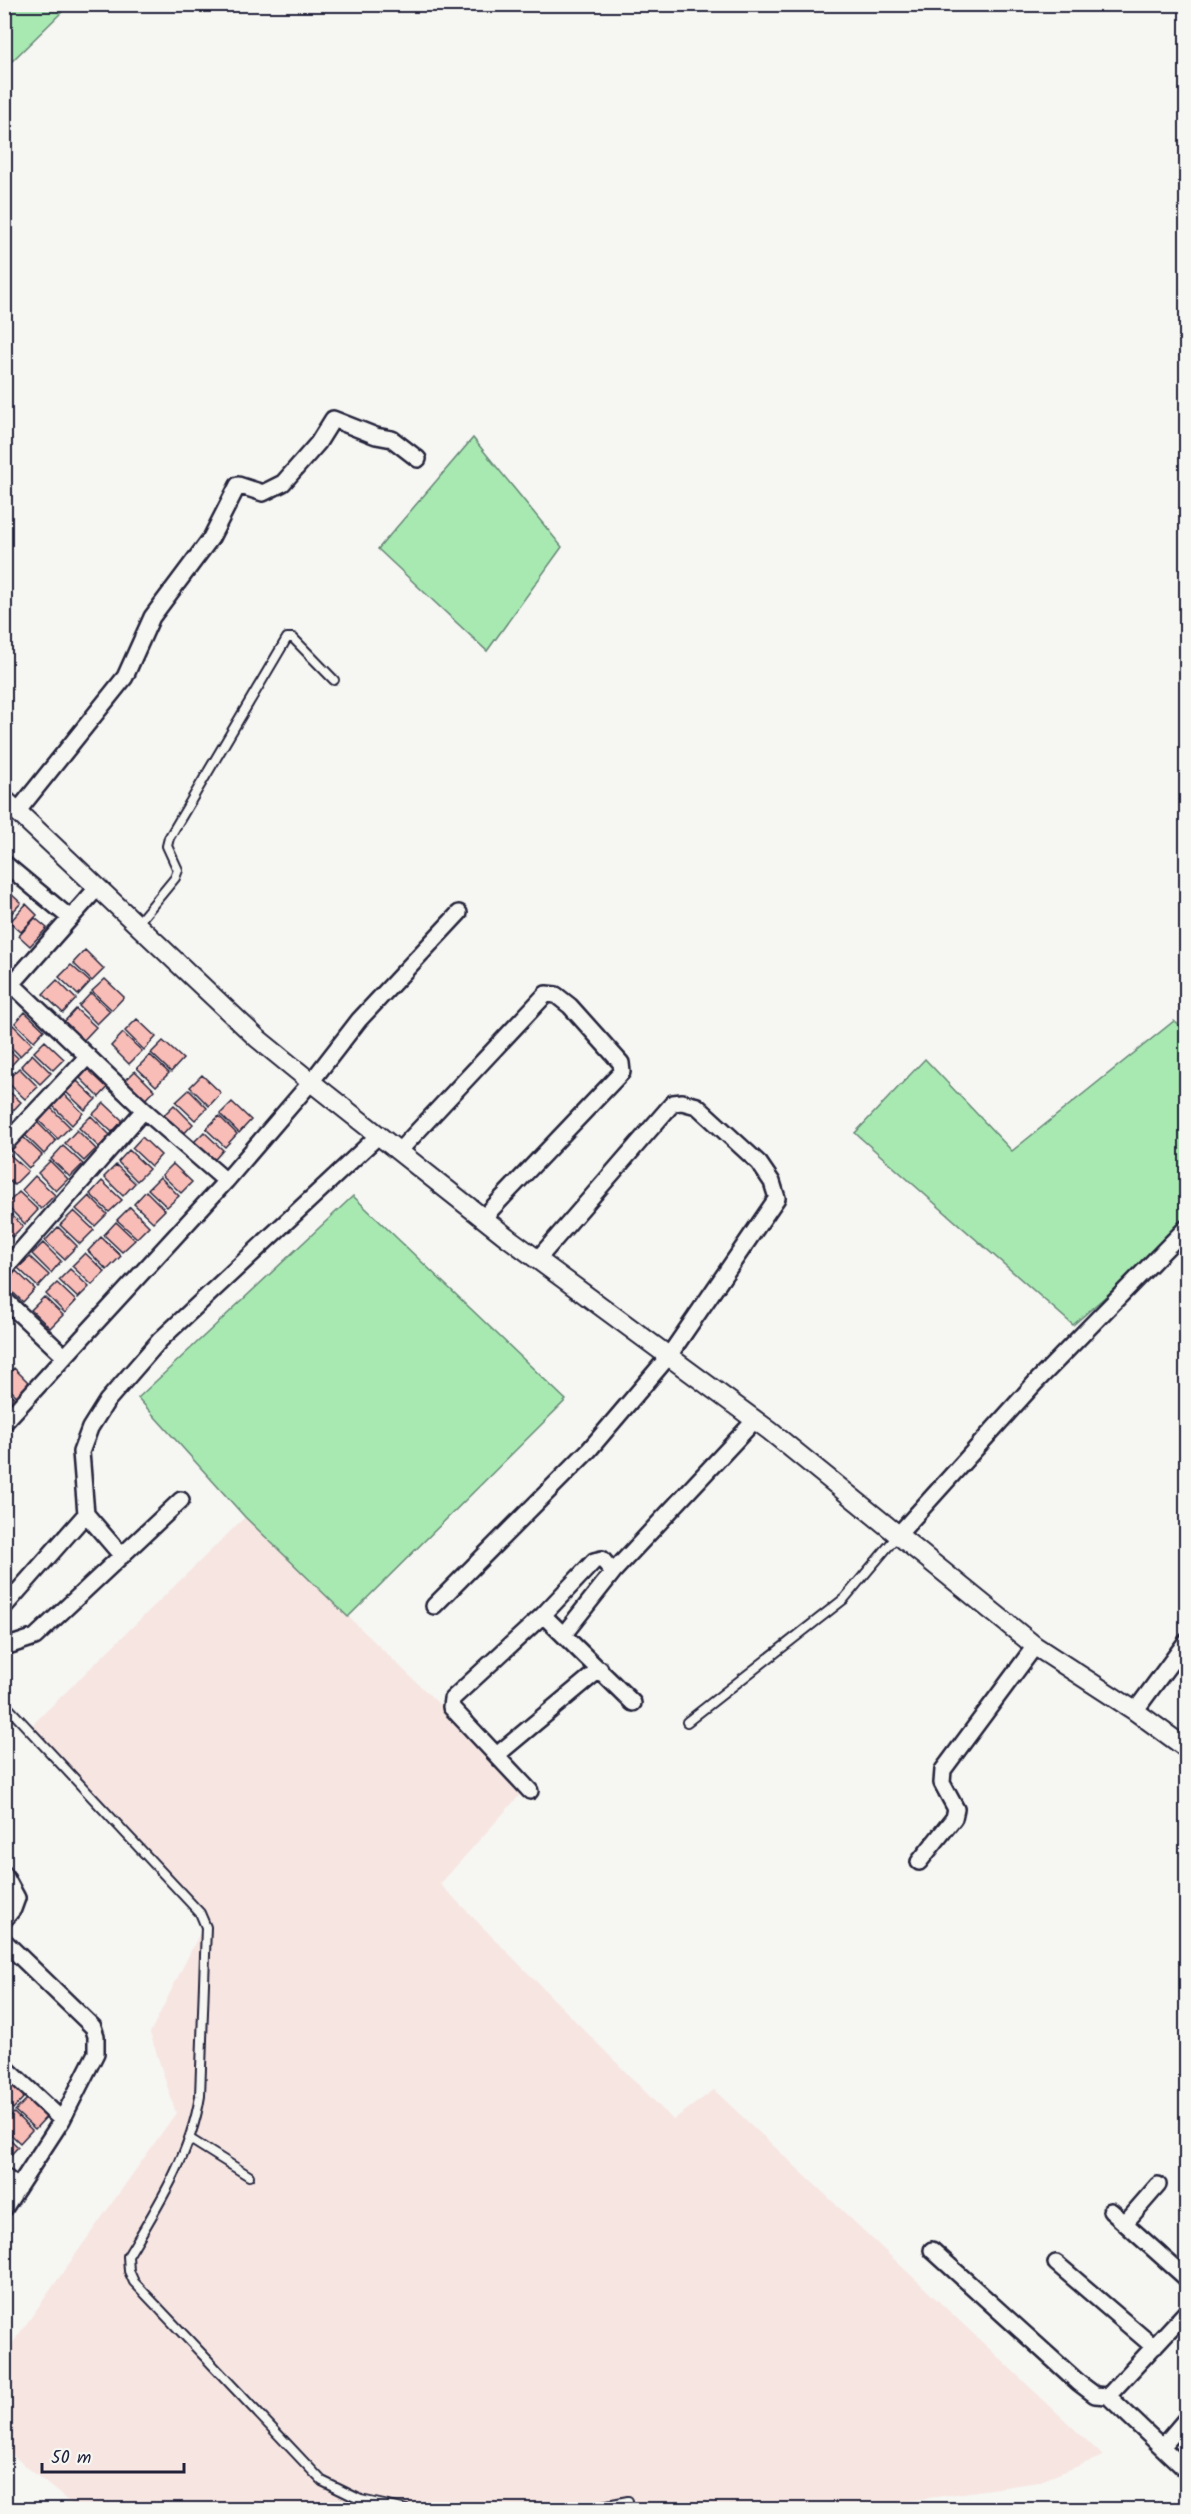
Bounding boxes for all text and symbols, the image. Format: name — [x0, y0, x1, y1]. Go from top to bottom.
scale bar — [42, 2436, 184, 2474]
text: 50 m — [51, 2444, 91, 2473]

